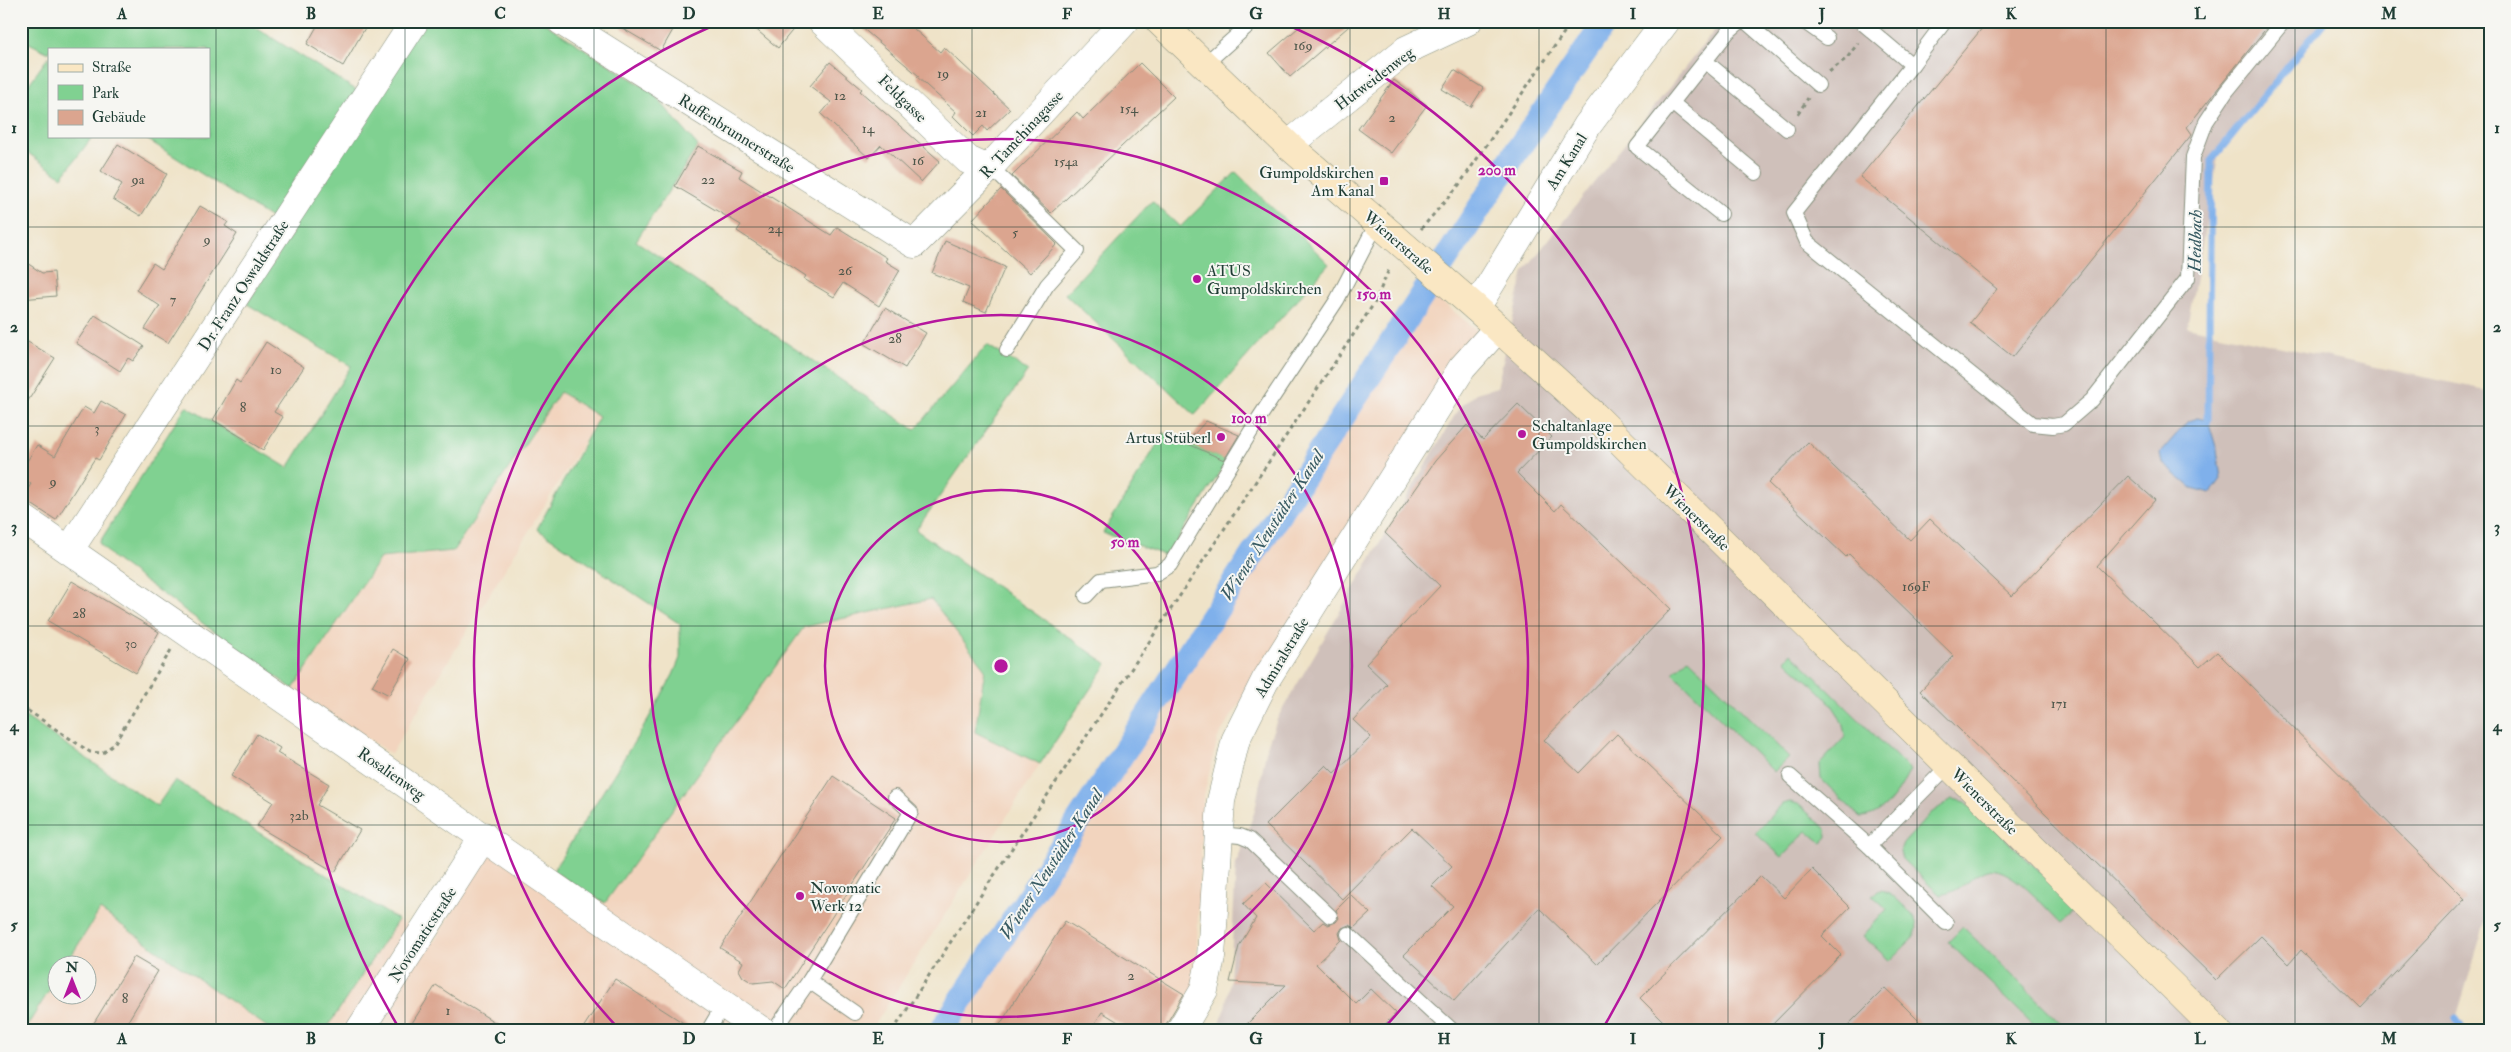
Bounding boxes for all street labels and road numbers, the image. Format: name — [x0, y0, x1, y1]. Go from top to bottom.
street label: Hutweidenweg — [1331, 42, 1419, 115]
street label: Feldgasse — [874, 71, 931, 127]
street label: R. Tamchinagasse — [976, 86, 1068, 183]
street label: Ruffenbrunnerstraße — [675, 90, 799, 178]
street label: Am Kanal — [1541, 130, 1592, 194]
street label: Wienerstraße — [1358, 206, 1438, 279]
street label: Dr. Franz Oswaldstraße — [194, 216, 294, 355]
street label: Wienerstraße — [1658, 479, 1734, 556]
street label: Admiralstraße — [1250, 614, 1314, 702]
street label: Rosalienweg — [354, 743, 430, 805]
street label: Wienerstraße — [1946, 763, 2022, 840]
street label: Novomaticstraße — [385, 883, 461, 986]

